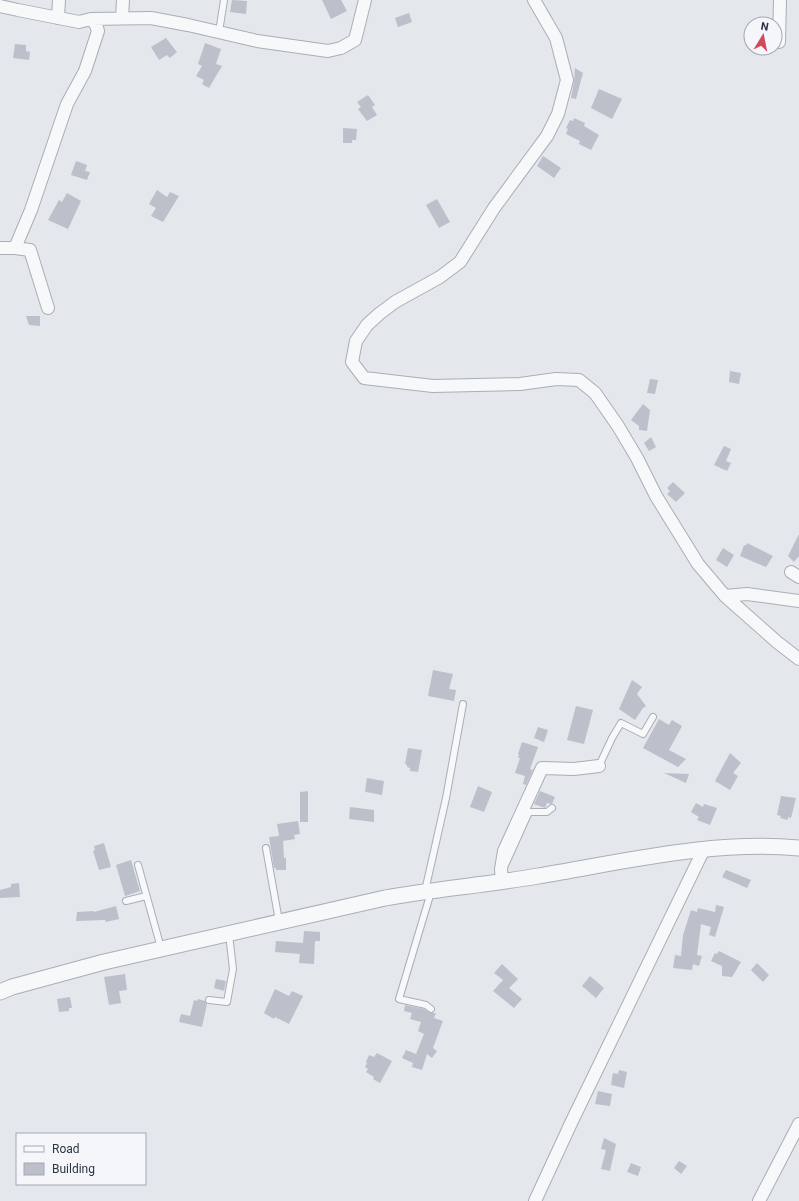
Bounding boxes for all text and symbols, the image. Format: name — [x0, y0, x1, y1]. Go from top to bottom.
north arrow — [743, 16, 783, 56]
text: N — [760, 20, 770, 34]
legend — [16, 1133, 146, 1185]
text: Road — [52, 1142, 80, 1156]
text: Building — [52, 1162, 95, 1176]

